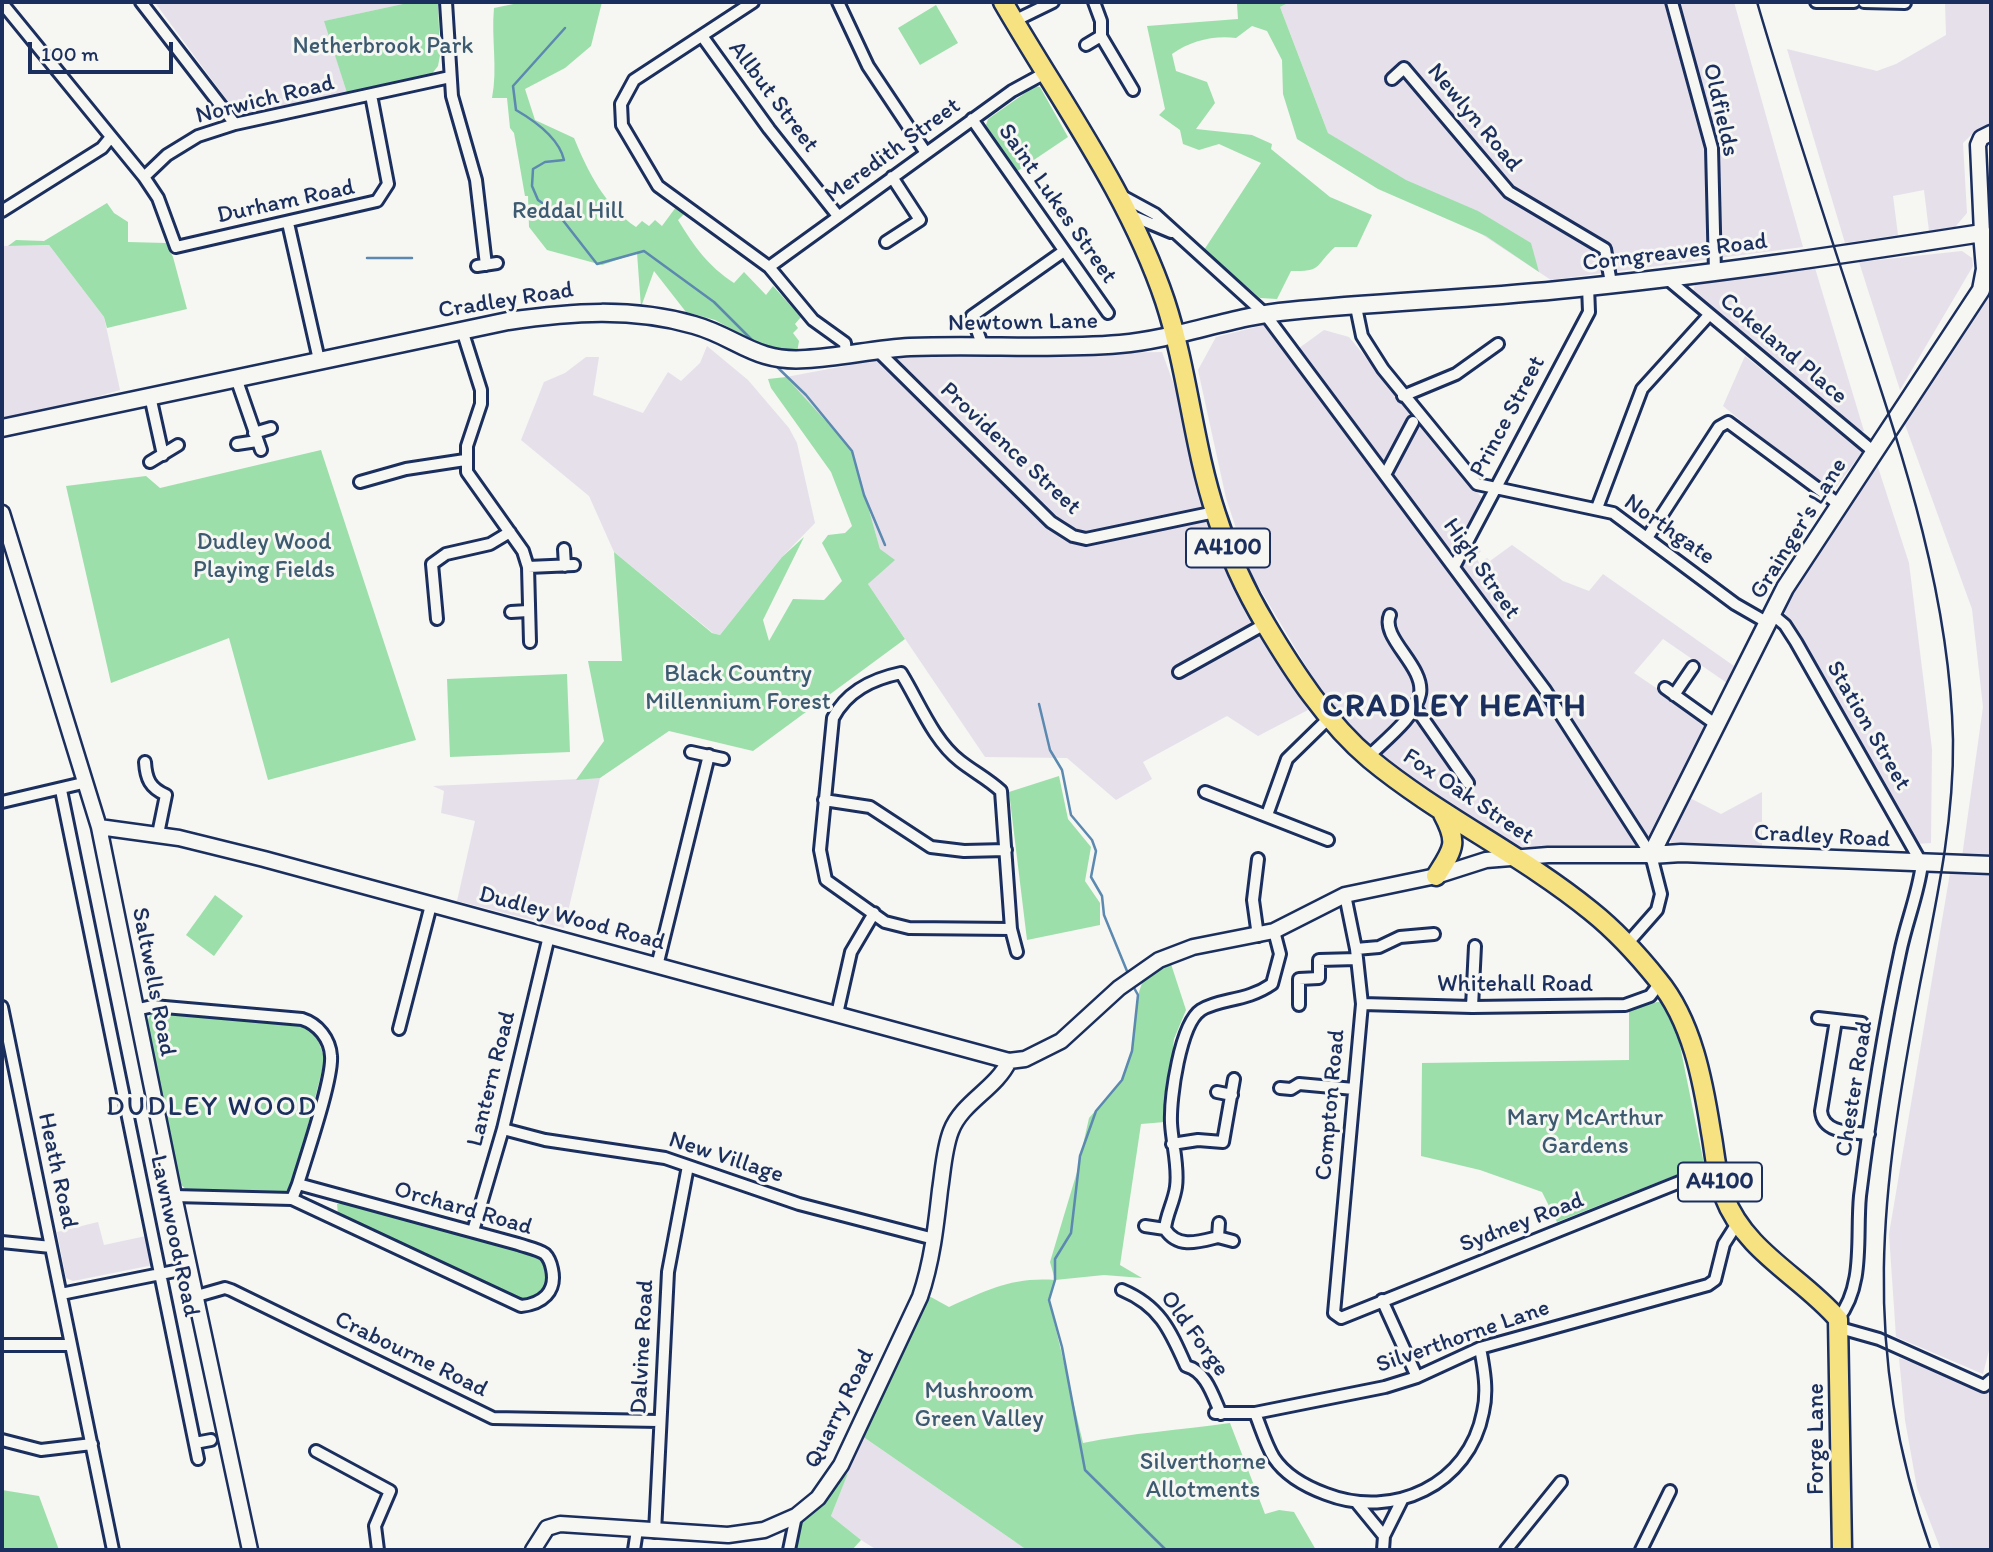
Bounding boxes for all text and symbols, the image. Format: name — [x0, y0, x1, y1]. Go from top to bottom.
scale bar — [32, 28, 177, 72]
park label: Netherbrook Park — [293, 33, 473, 61]
street label: Allbut Street — [722, 35, 824, 159]
text: 100 m — [41, 41, 99, 66]
street label: Newlyn Road — [1420, 58, 1528, 178]
street label: Oldfields — [1695, 61, 1745, 159]
street label: Norwich Road — [193, 69, 337, 131]
street label: Meredith Street — [819, 92, 967, 210]
street label: Saint Lukes Street — [991, 119, 1123, 289]
street label: Durham Road — [215, 173, 357, 231]
park label: Reddal Hill — [512, 198, 624, 226]
street label: Corngreaves Road — [1581, 227, 1769, 279]
street label: Cradley Road — [436, 276, 576, 326]
street label: Cokeland Place — [1713, 287, 1853, 411]
street label: Newtown Lane — [948, 307, 1098, 339]
street label: Prince Street — [1464, 351, 1552, 483]
street label: Providence Street — [934, 376, 1086, 522]
street label: Grainger's Lane — [1744, 453, 1854, 605]
street label: Northgate — [1618, 488, 1720, 572]
street label: High Street — [1436, 513, 1526, 625]
road number: A4100 — [1186, 528, 1270, 568]
park label: Dudley Wood Playing Fields — [193, 529, 335, 585]
street label: Station Street — [1819, 656, 1917, 796]
park label: Black Country Millennium Forest — [645, 661, 831, 717]
district label: CRADLEY HEATH — [1323, 689, 1587, 727]
street label: Fox Oak Street — [1397, 743, 1539, 851]
street label: Cradley Road — [1753, 819, 1891, 855]
street label: Dudley Wood Road — [476, 880, 668, 958]
street label: Saltwells Road — [124, 905, 182, 1059]
street label: Whitehall Road — [1437, 971, 1593, 999]
street label: Lantern Road — [461, 1008, 523, 1150]
street label: Chester Road — [1830, 1019, 1880, 1159]
street label: Compton Road — [1310, 1028, 1352, 1182]
district label: DUDLEY WOOD — [108, 1091, 316, 1125]
park label: Mary McArthur Gardens — [1507, 1105, 1663, 1161]
street label: Heath Road — [31, 1110, 83, 1232]
street label: New Village — [665, 1126, 787, 1190]
street label: Lawnwood Road — [143, 1152, 205, 1320]
road number: A4100 — [1678, 1162, 1762, 1202]
street label: Orchard Road — [391, 1176, 535, 1242]
street label: Sydney Road — [1456, 1186, 1588, 1260]
street label: Dalvine Road — [625, 1279, 661, 1415]
street label: Old Forge — [1153, 1285, 1235, 1383]
street label: Silverthorne Lane — [1373, 1294, 1553, 1380]
street label: Crabourne Road — [330, 1305, 492, 1405]
street label: Quarry Road — [799, 1344, 881, 1474]
park label: Mushroom Green Valley — [914, 1378, 1044, 1434]
street label: Forge Lane — [1803, 1383, 1831, 1495]
park label: Silverthorne Allotments — [1140, 1449, 1266, 1505]

